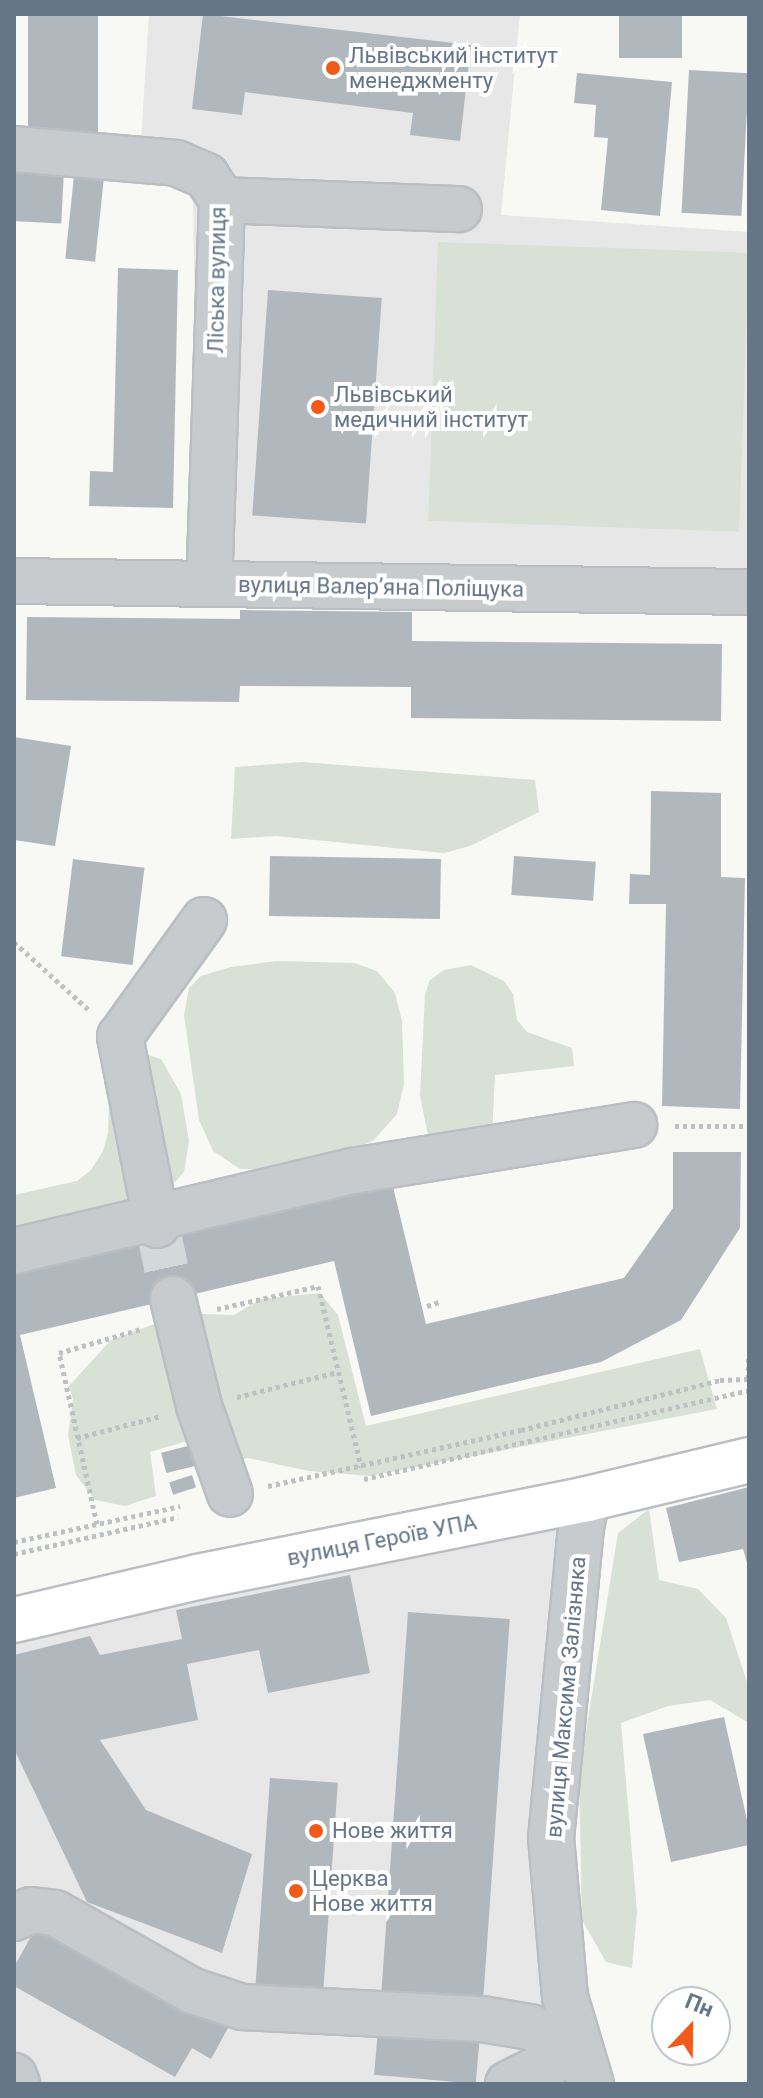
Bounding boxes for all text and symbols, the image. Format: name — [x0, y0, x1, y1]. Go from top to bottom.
place label: Львівський інститут менеджменту — [349, 42, 558, 94]
marker: Львівський інститут менеджменту — [324, 59, 342, 77]
street label: Ліська вулиця — [203, 206, 231, 354]
place label: Львівський медичний інститут — [334, 381, 528, 432]
marker: Львівський медичний інститут — [309, 398, 327, 416]
street label: вулиця Валерʼяна Поліщука — [238, 571, 524, 603]
street label: вулиця Героїв УПА — [285, 1509, 479, 1571]
street label: вулиця Максима Залізняка — [541, 1555, 591, 1839]
place label: Нове життя — [332, 1818, 453, 1844]
marker: Нове життя — [307, 1822, 325, 1840]
place label: Церква Нове життя — [312, 1865, 433, 1916]
marker: Церква Нове життя — [287, 1882, 305, 1900]
north arrow — [651, 1986, 731, 2066]
text: Пн — [682, 1988, 717, 2022]

